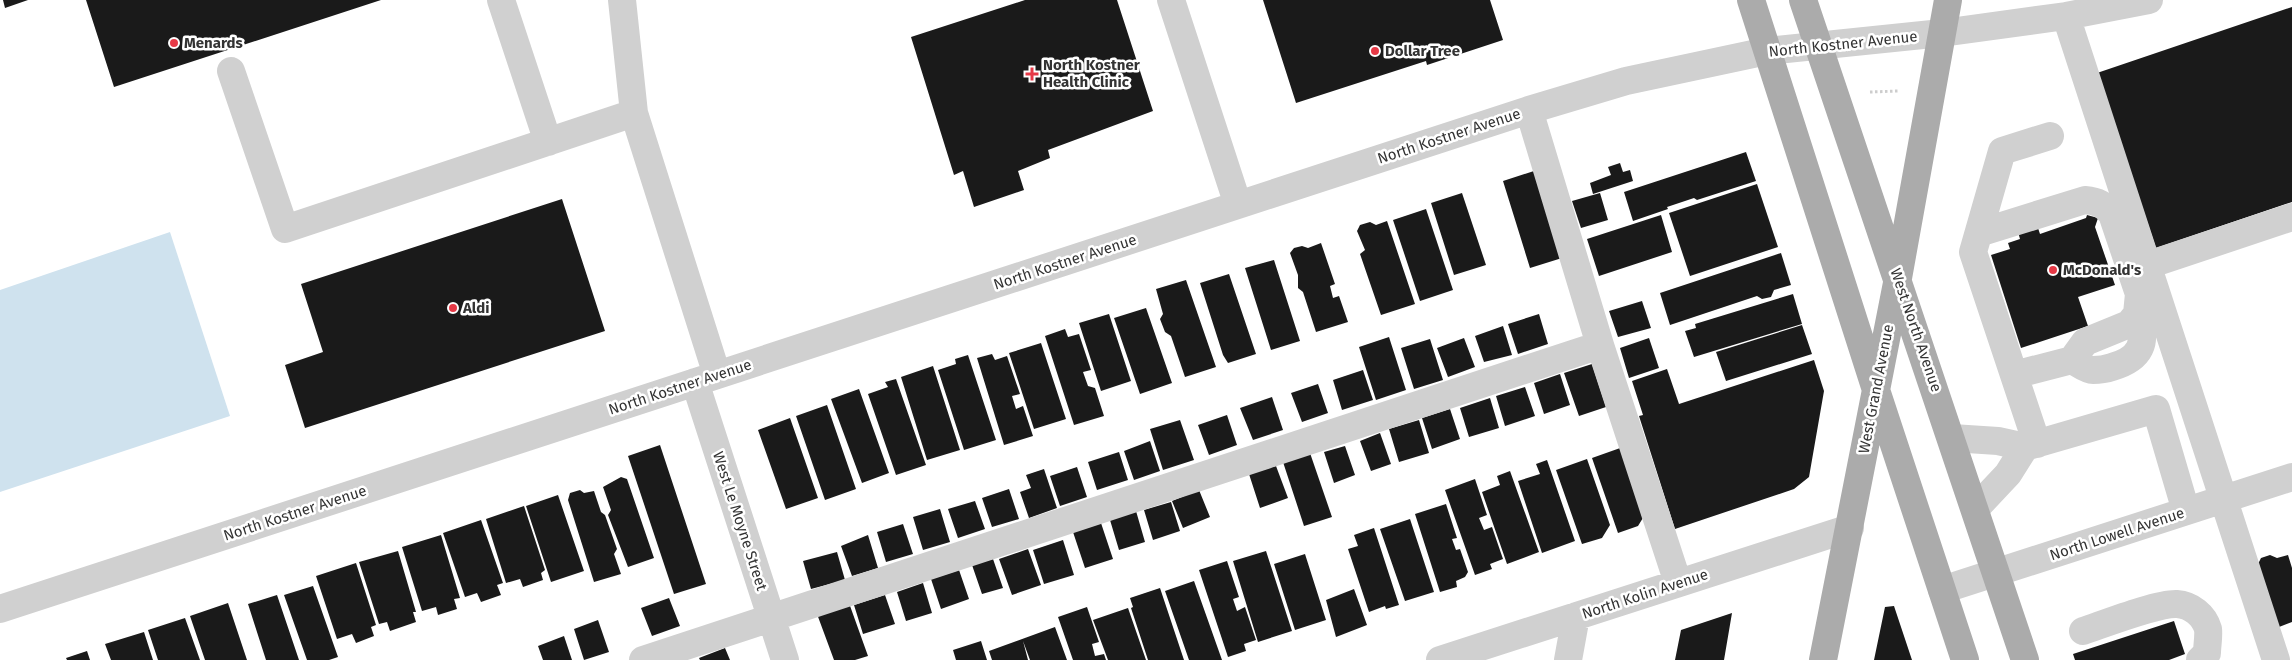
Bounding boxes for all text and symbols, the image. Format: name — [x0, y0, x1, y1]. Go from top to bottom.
street label: North Kostner Avenue — [1768, 27, 1918, 61]
place label: Menards — [184, 34, 243, 52]
marker: Menards — [168, 37, 180, 49]
place label: Dollar Tree — [1385, 42, 1460, 60]
marker: Dollar Tree — [1369, 45, 1381, 57]
place label: North Kostner Health Clinic — [1043, 56, 1141, 91]
marker: North Kostner Health Clinic — [1025, 67, 1039, 81]
street label: North Kostner Avenue — [1375, 104, 1523, 168]
street label: North Kostner Avenue — [991, 230, 1139, 294]
place label: McDonald's — [2063, 261, 2141, 279]
marker: McDonald's — [2047, 264, 2059, 276]
street label: West North Avenue — [1886, 266, 1946, 394]
place label: Aldi — [462, 299, 489, 317]
marker: Aldi — [447, 302, 459, 314]
street label: West Grand Avenue — [1855, 323, 1897, 455]
street label: North Kostner Avenue — [606, 355, 754, 419]
street label: West Le Moyne Street — [709, 449, 771, 593]
street label: North Kostner Avenue — [221, 481, 369, 545]
street label: North Lowell Avenue — [2047, 504, 2187, 564]
street label: North Kolin Avenue — [1580, 565, 1710, 623]

